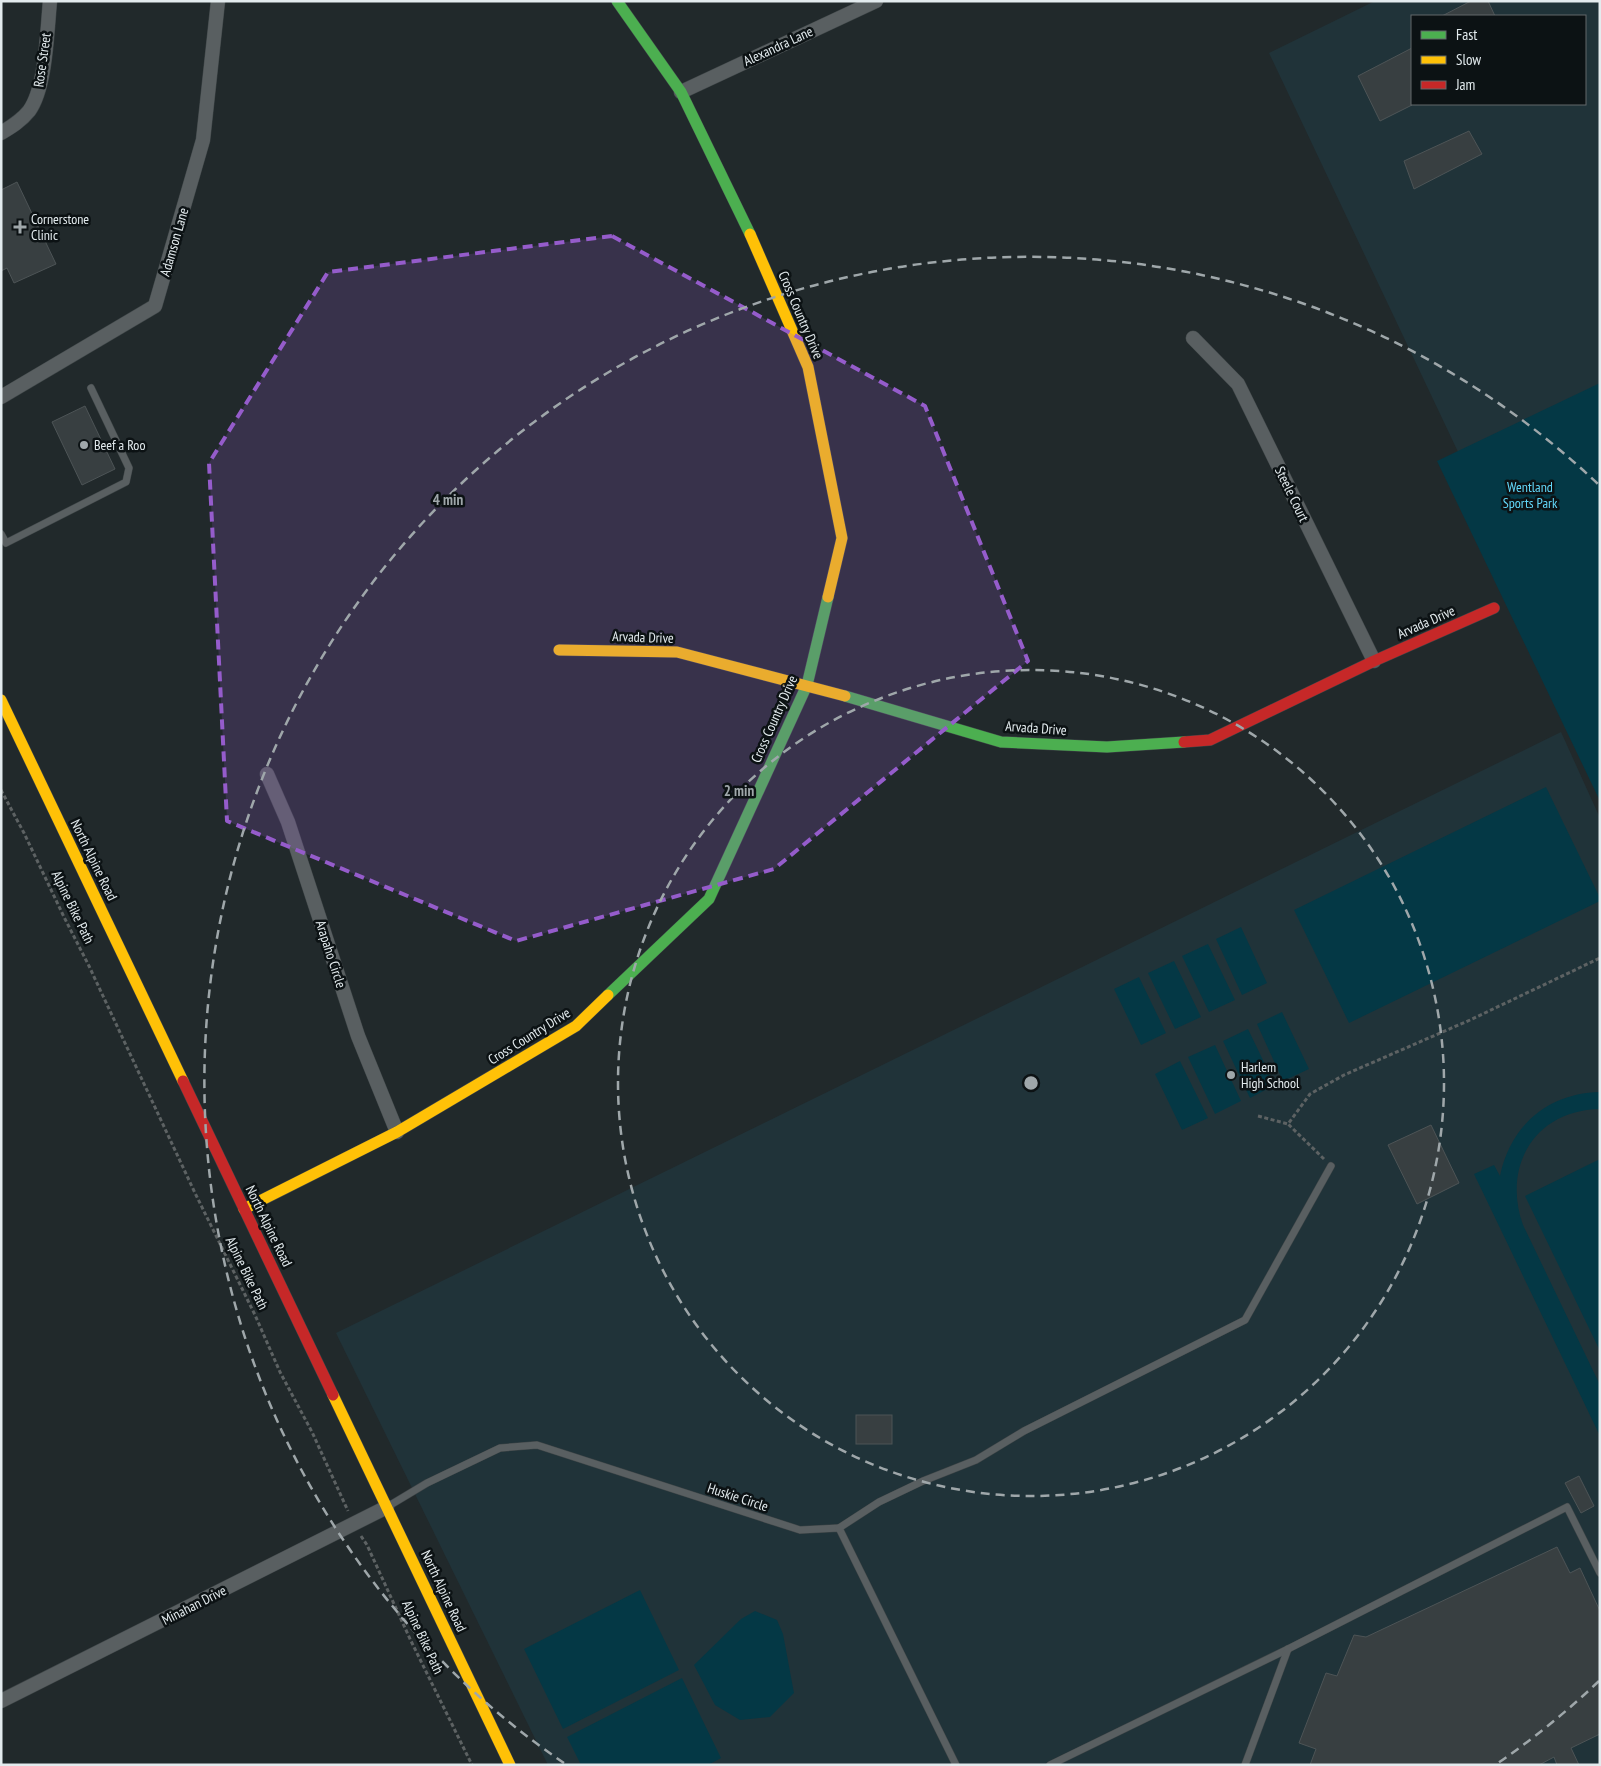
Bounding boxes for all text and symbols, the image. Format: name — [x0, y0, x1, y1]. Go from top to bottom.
legend — [1411, 15, 1586, 105]
street label: Alexandra Lane — [740, 22, 816, 70]
text: Fast — [1456, 25, 1477, 44]
street label: Rose Street — [29, 32, 55, 88]
text: Slow — [1456, 50, 1481, 69]
text: Jam — [1455, 75, 1475, 94]
street label: Adamson Lane — [156, 205, 192, 278]
place label: Cornerstone Clinic — [31, 210, 89, 244]
marker: Cornerstone Clinic — [13, 220, 27, 234]
street label: Cross Country Drive — [774, 268, 828, 362]
place label: Beef a Roo — [94, 436, 145, 454]
marker: Beef a Roo — [78, 439, 90, 451]
street label: Steele Court — [1271, 463, 1313, 525]
park label: Wentland Sports Park — [1503, 478, 1558, 512]
text: 4 min — [433, 490, 463, 509]
street label: Arvada Drive — [1394, 601, 1458, 643]
street label: Arvada Drive — [612, 627, 674, 647]
street label: Cross Country Drive — [747, 672, 801, 766]
street label: Arvada Drive — [1005, 717, 1068, 739]
text: 2 min — [724, 781, 754, 800]
street label: North Alpine Road — [67, 816, 121, 904]
street label: Alpine Bike Path — [48, 867, 98, 947]
street label: Arapaho Circle — [312, 918, 350, 990]
street label: Cross Country Drive — [484, 1003, 574, 1068]
place label: Harlem High School — [1241, 1058, 1300, 1092]
marker: Harlem High School — [1225, 1069, 1237, 1081]
centre of rings — [1022, 1074, 1040, 1092]
street label: North Alpine Road — [242, 1182, 296, 1270]
street label: Alpine Bike Path — [222, 1233, 272, 1313]
street label: Huskie Circle — [705, 1479, 771, 1515]
street label: North Alpine Road — [417, 1547, 471, 1635]
street label: Minahan Drive — [159, 1581, 229, 1629]
street label: Alpine Bike Path — [398, 1597, 448, 1677]

